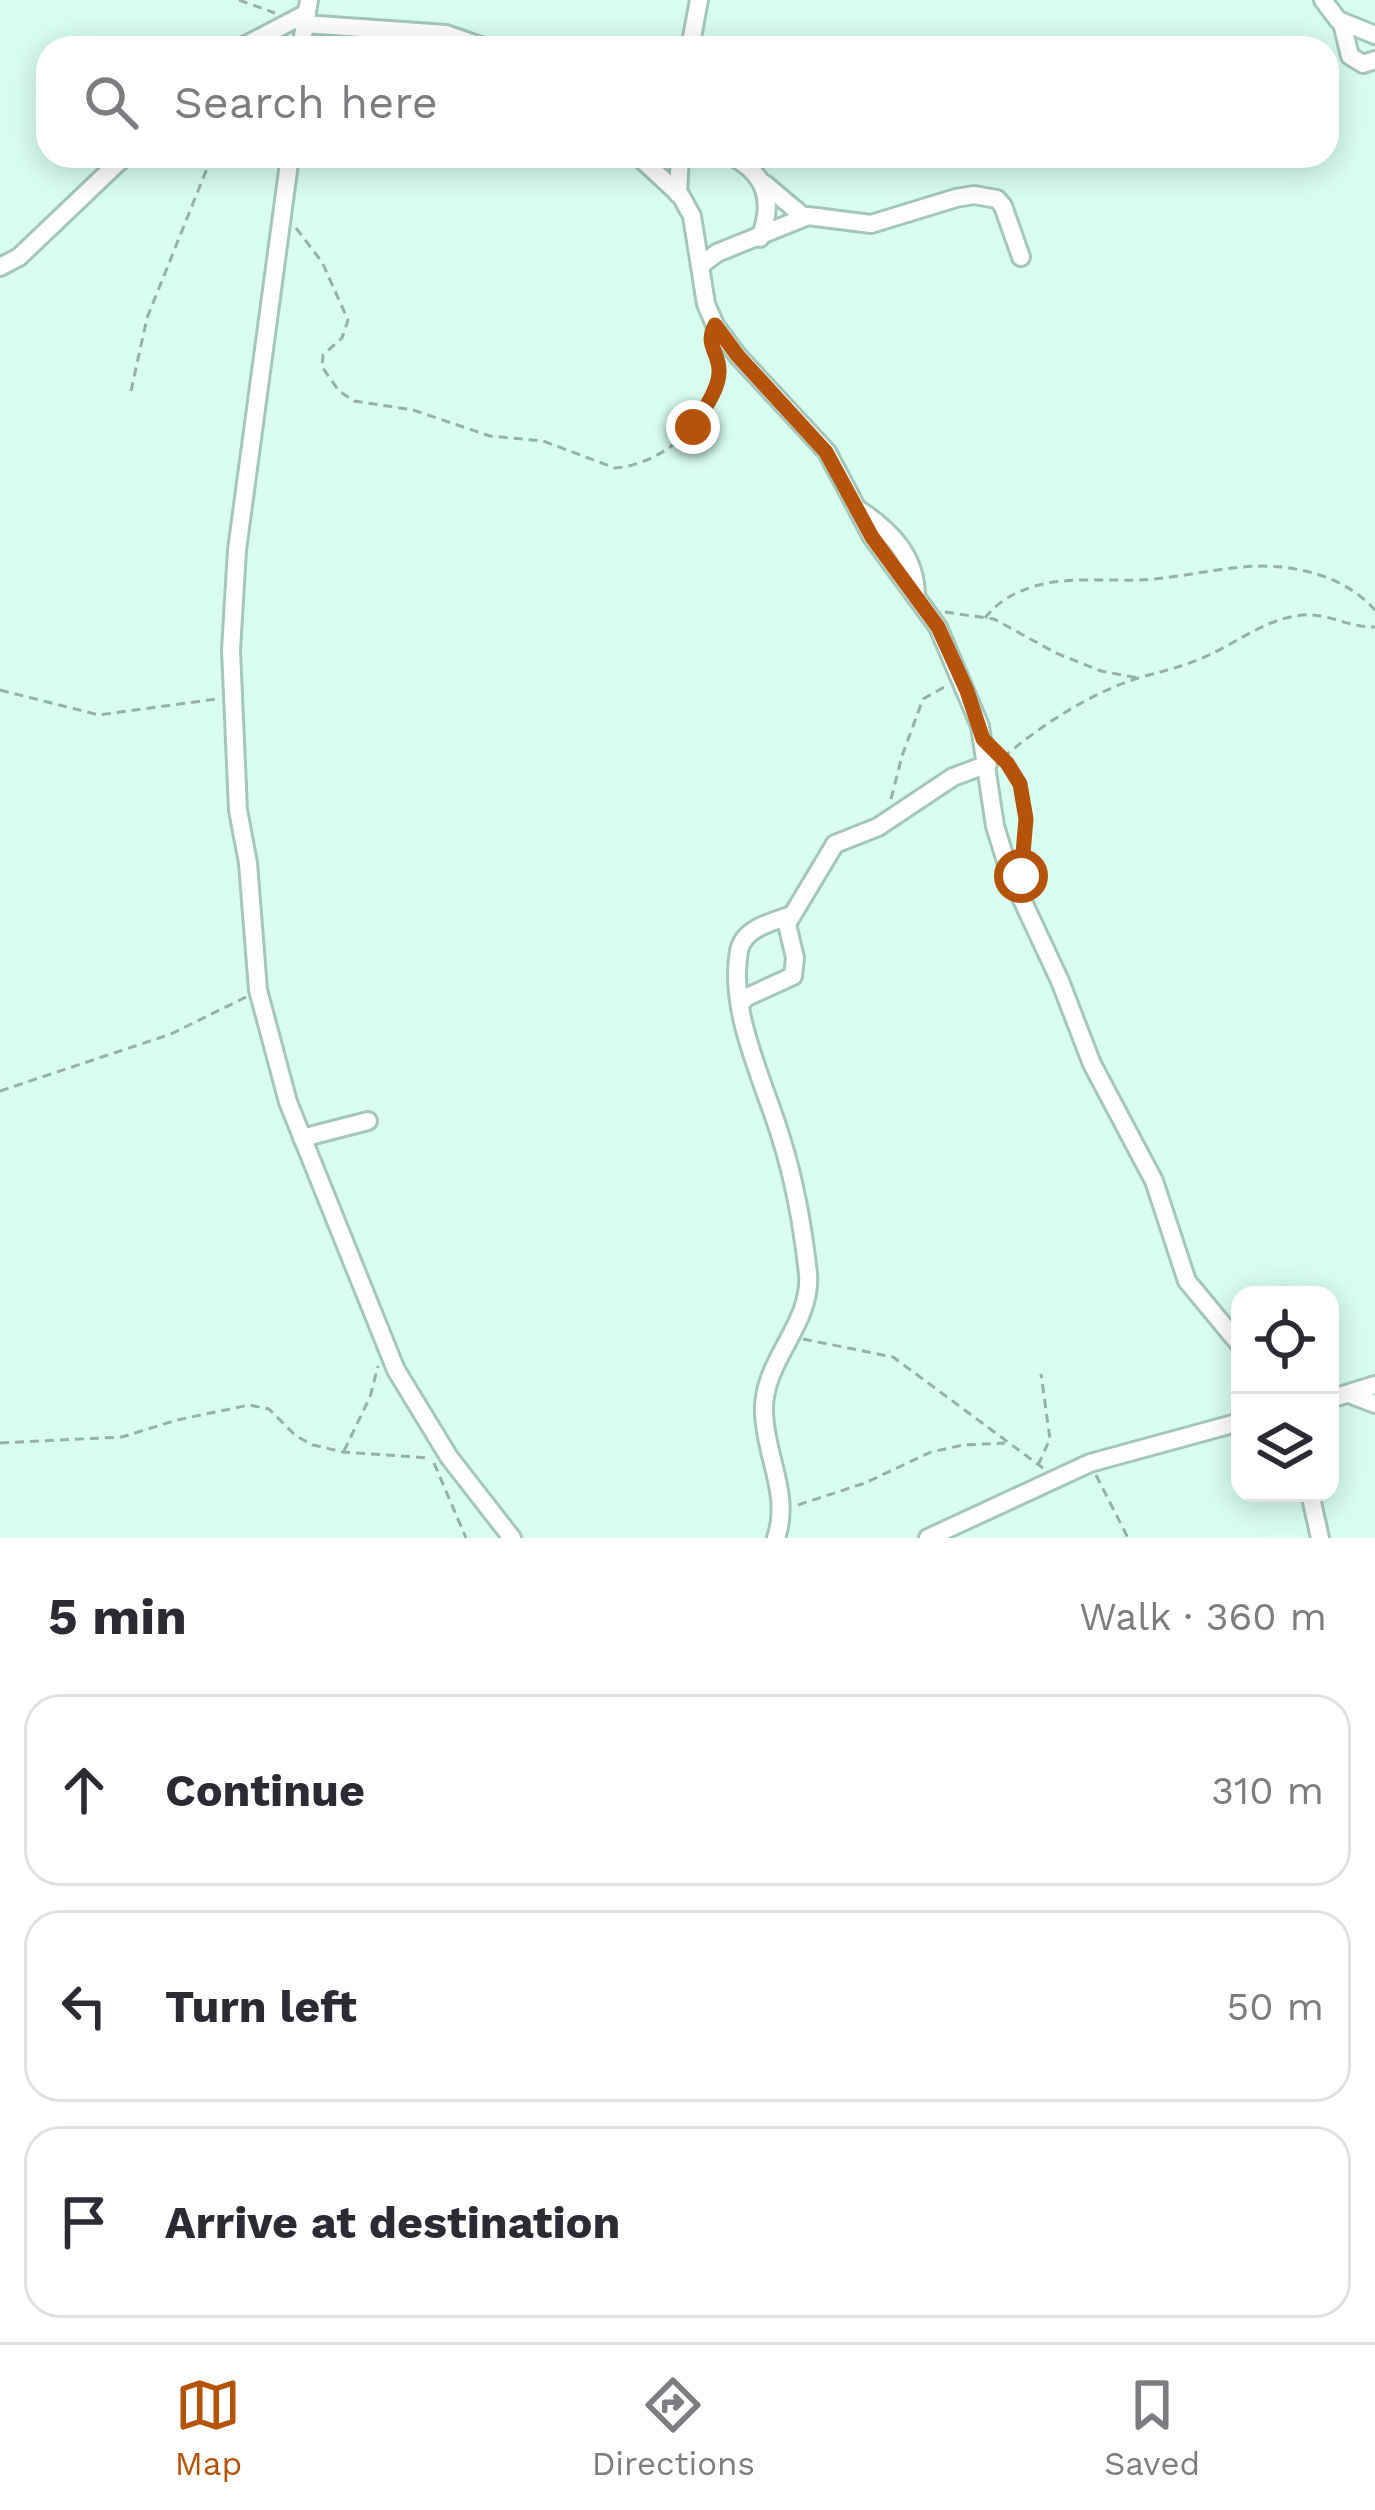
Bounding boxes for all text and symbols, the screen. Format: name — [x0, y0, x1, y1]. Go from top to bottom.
search box — [36, 36, 1339, 168]
icon: search — [78, 69, 144, 135]
text: Search here — [174, 76, 438, 129]
route end — [666, 400, 720, 454]
route start — [994, 849, 1048, 903]
map controls — [1231, 1286, 1339, 1502]
button: locate — [1231, 1286, 1339, 1394]
button: layers — [1231, 1394, 1339, 1502]
text: 5 min — [48, 1587, 187, 1646]
text: Walk · 360 m — [1079, 1594, 1327, 1639]
icon: ahead — [51, 1757, 117, 1823]
text: Continue — [165, 1764, 365, 1817]
text: 310 m — [1211, 1768, 1324, 1813]
icon: left — [51, 1973, 117, 2039]
text: Turn left — [165, 1980, 357, 2033]
text: 50 m — [1227, 1984, 1324, 2029]
icon: arrive — [51, 2189, 117, 2255]
text: Arrive at destination — [165, 2196, 620, 2249]
tab: Map — [175, 2372, 242, 2483]
tab: Directions — [592, 2372, 755, 2483]
tab: Saved — [1104, 2372, 1200, 2483]

